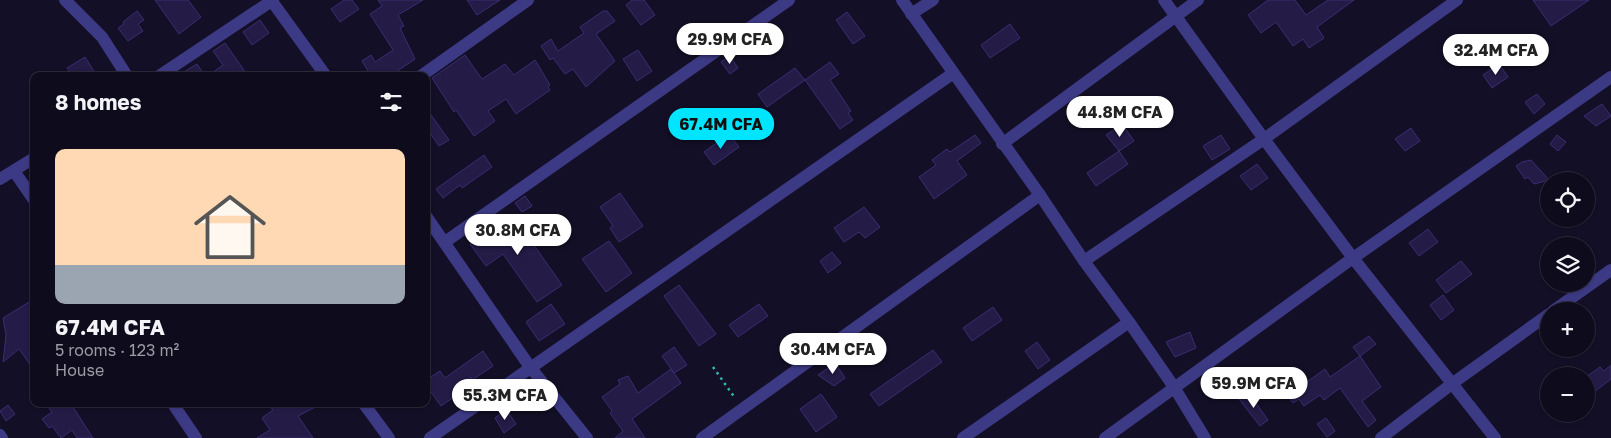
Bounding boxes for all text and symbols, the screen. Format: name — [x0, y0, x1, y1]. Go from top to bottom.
pin: 29.9M CFA — [673, 22, 787, 65]
text: 29.9M CFA — [688, 29, 772, 49]
pin: 32.4M CFA — [1439, 34, 1553, 76]
text: 32.4M CFA — [1454, 40, 1538, 60]
icon: filters — [377, 88, 405, 116]
text: 8 homes — [55, 89, 142, 115]
pin: 44.8M CFA — [1063, 96, 1177, 138]
text: 44.8M CFA — [1077, 102, 1163, 122]
pin: 67.4M CFA — [664, 108, 778, 150]
text: 67.4M CFA — [679, 114, 763, 134]
map controls — [1540, 172, 1595, 422]
button: locate — [1540, 172, 1595, 227]
icon: home — [185, 182, 275, 272]
pin: 30.8M CFA — [461, 214, 575, 256]
text: 30.8M CFA — [475, 220, 561, 240]
button: layers — [1540, 237, 1595, 292]
button: + — [1540, 302, 1595, 357]
text: 67.4M CFA — [55, 314, 165, 340]
pin: 30.4M CFA — [776, 332, 890, 375]
text: 30.4M CFA — [791, 339, 875, 359]
text: 5 rooms · 123 m² — [55, 340, 179, 360]
text: House — [55, 360, 104, 380]
pin: 59.9M CFA — [1197, 366, 1311, 409]
button: − — [1540, 367, 1595, 422]
text: 59.9M CFA — [1212, 373, 1296, 393]
pin: 55.3M CFA — [448, 378, 562, 421]
text: 55.3M CFA — [463, 385, 547, 405]

